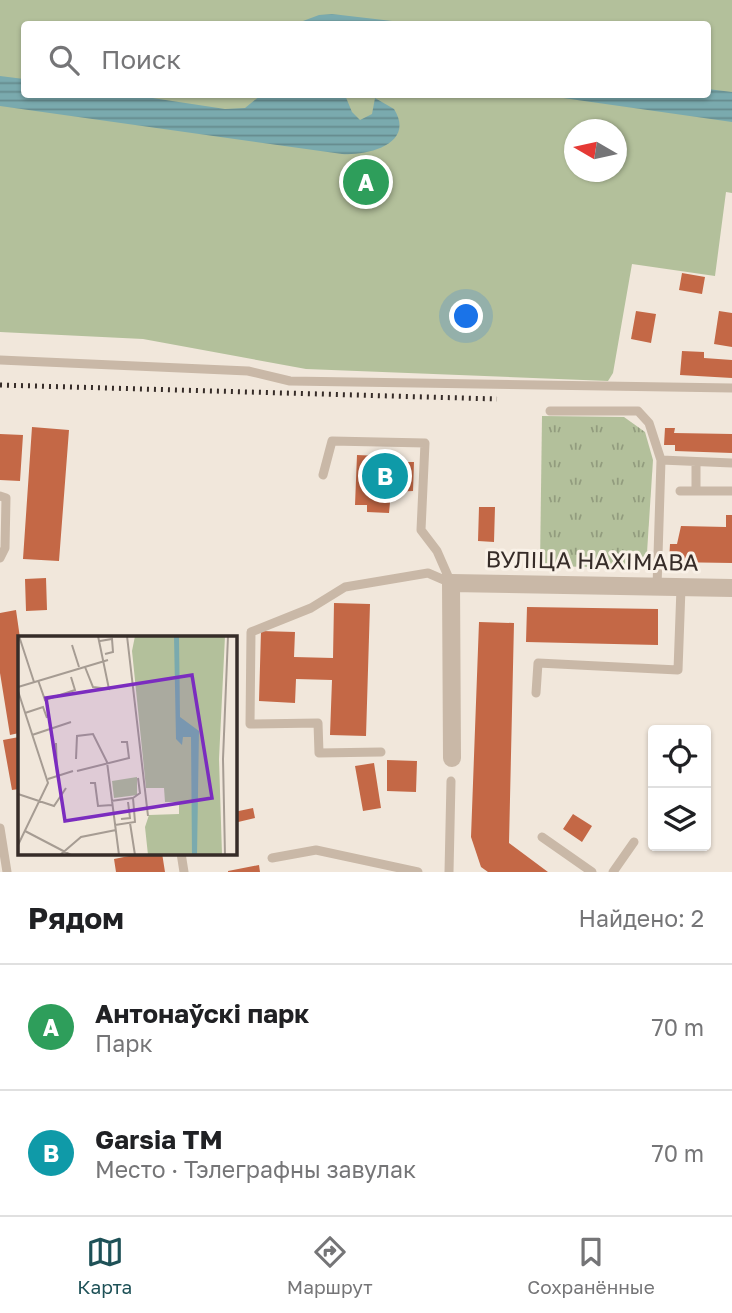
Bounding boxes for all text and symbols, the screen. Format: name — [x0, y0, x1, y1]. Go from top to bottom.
search box — [21, 21, 711, 98]
icon: search — [45, 41, 83, 79]
text: Поиск — [101, 44, 181, 75]
north arrow — [564, 119, 627, 182]
pin: A — [343, 156, 389, 208]
your location — [449, 299, 483, 333]
pin: B — [362, 450, 408, 502]
street label: ВУЛІЦА НАХІМАВА — [485, 544, 699, 576]
inset map — [18, 636, 236, 855]
map controls — [648, 725, 711, 851]
button: locate — [648, 725, 711, 788]
button: layers — [648, 788, 711, 851]
text: Рядом — [28, 900, 124, 936]
text: Найдено: 2 — [578, 904, 704, 932]
text: Антонаўскі парк — [95, 998, 309, 1029]
text: A — [43, 1013, 59, 1041]
text: 70 m — [651, 1013, 704, 1041]
text: Парк — [95, 1029, 153, 1057]
text: Garsia TM — [95, 1124, 223, 1155]
text: B — [43, 1139, 59, 1167]
text: 70 m — [651, 1139, 704, 1167]
text: Место · Тэлеграфны завулак — [95, 1155, 416, 1183]
tab: Карта — [77, 1233, 132, 1298]
tab: Маршрут — [287, 1233, 373, 1298]
tab: Сохранённые — [527, 1233, 655, 1298]

